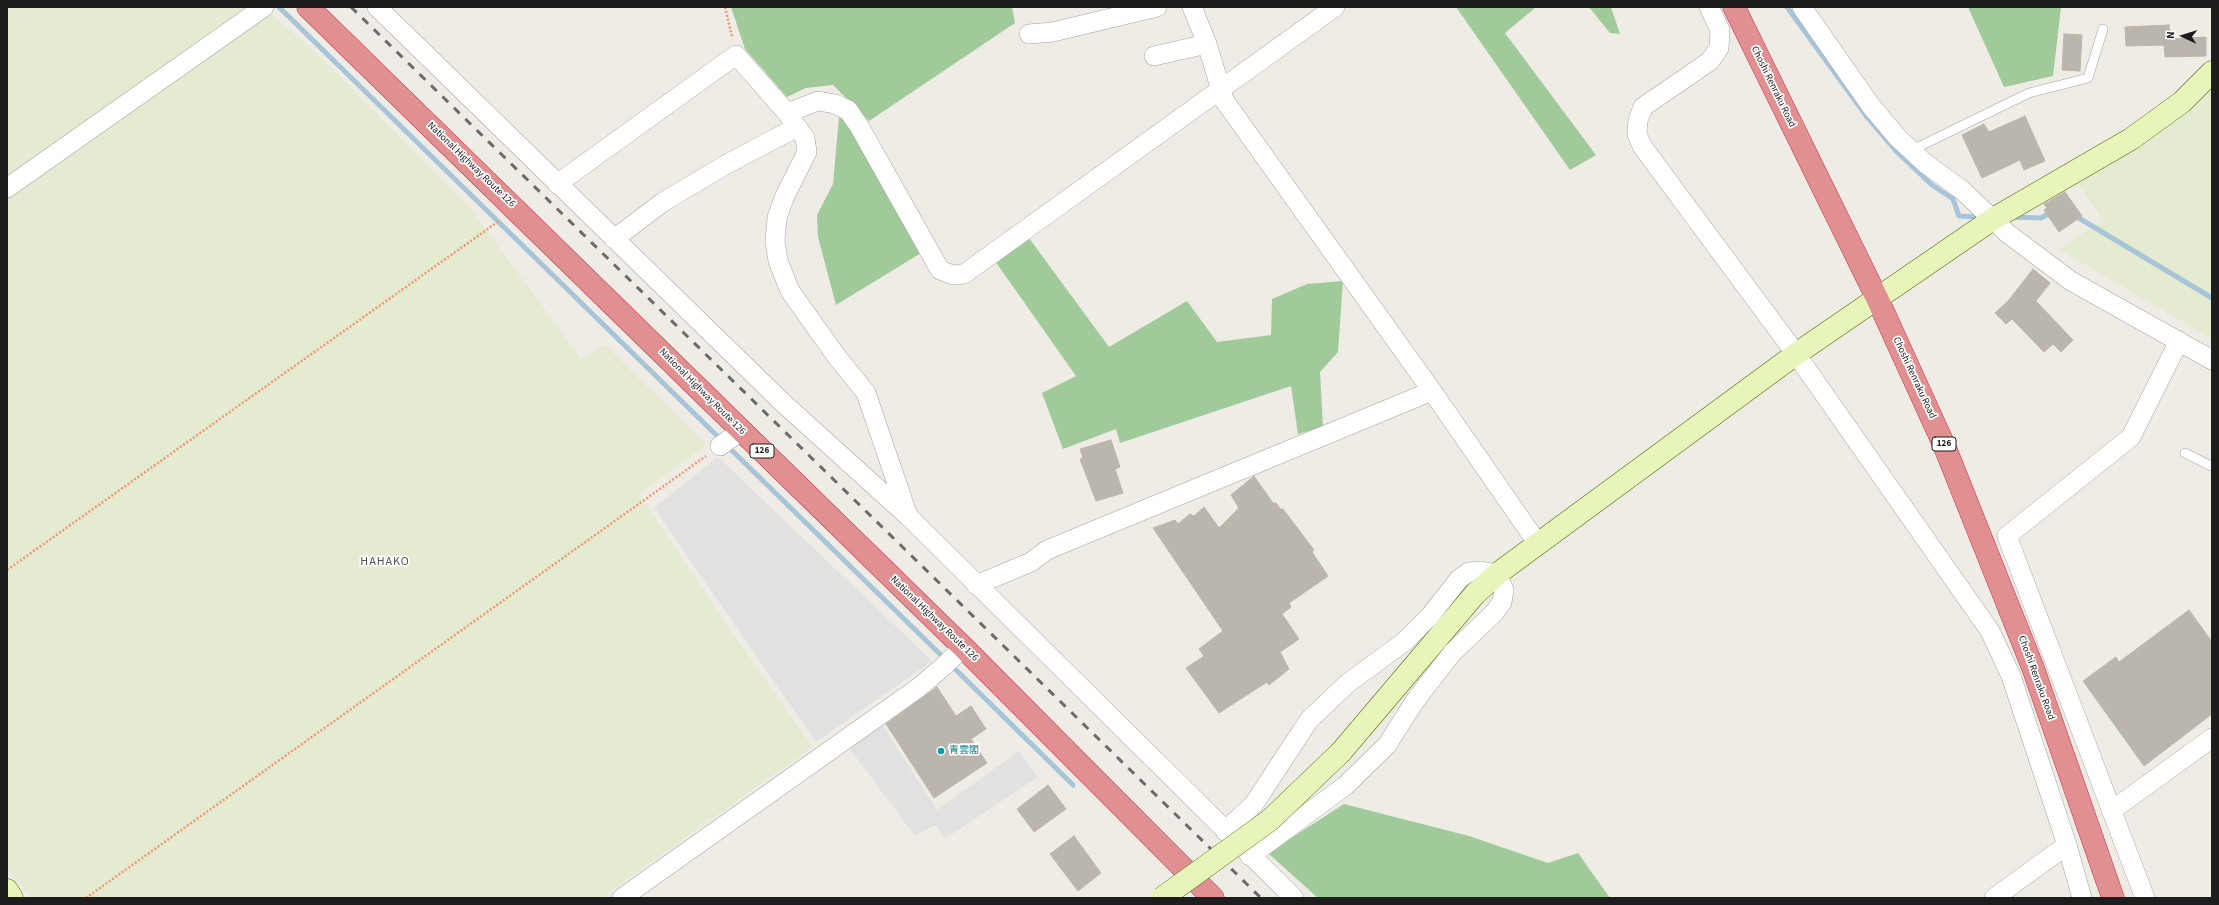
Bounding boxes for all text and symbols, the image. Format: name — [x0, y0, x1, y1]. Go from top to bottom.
north arrow — [2163, 16, 2203, 56]
text: N — [2163, 31, 2178, 39]
street label: Choshi Renraku Road — [1748, 45, 1798, 129]
street label: National Highway Route 126 — [425, 120, 517, 210]
street label: Choshi Renraku Road — [1890, 335, 1938, 421]
street label: National Highway Route 126 — [656, 346, 748, 438]
road number: 126 — [1932, 437, 1956, 451]
road number: 126 — [750, 444, 774, 458]
district label: HAHAKO — [360, 555, 410, 569]
street label: National Highway Route 126 — [888, 574, 980, 664]
street label: Choshi Renraku Road — [2015, 634, 2057, 722]
place label: 青雲閣 — [949, 745, 979, 757]
marker: 青雲閣 — [936, 746, 946, 756]

